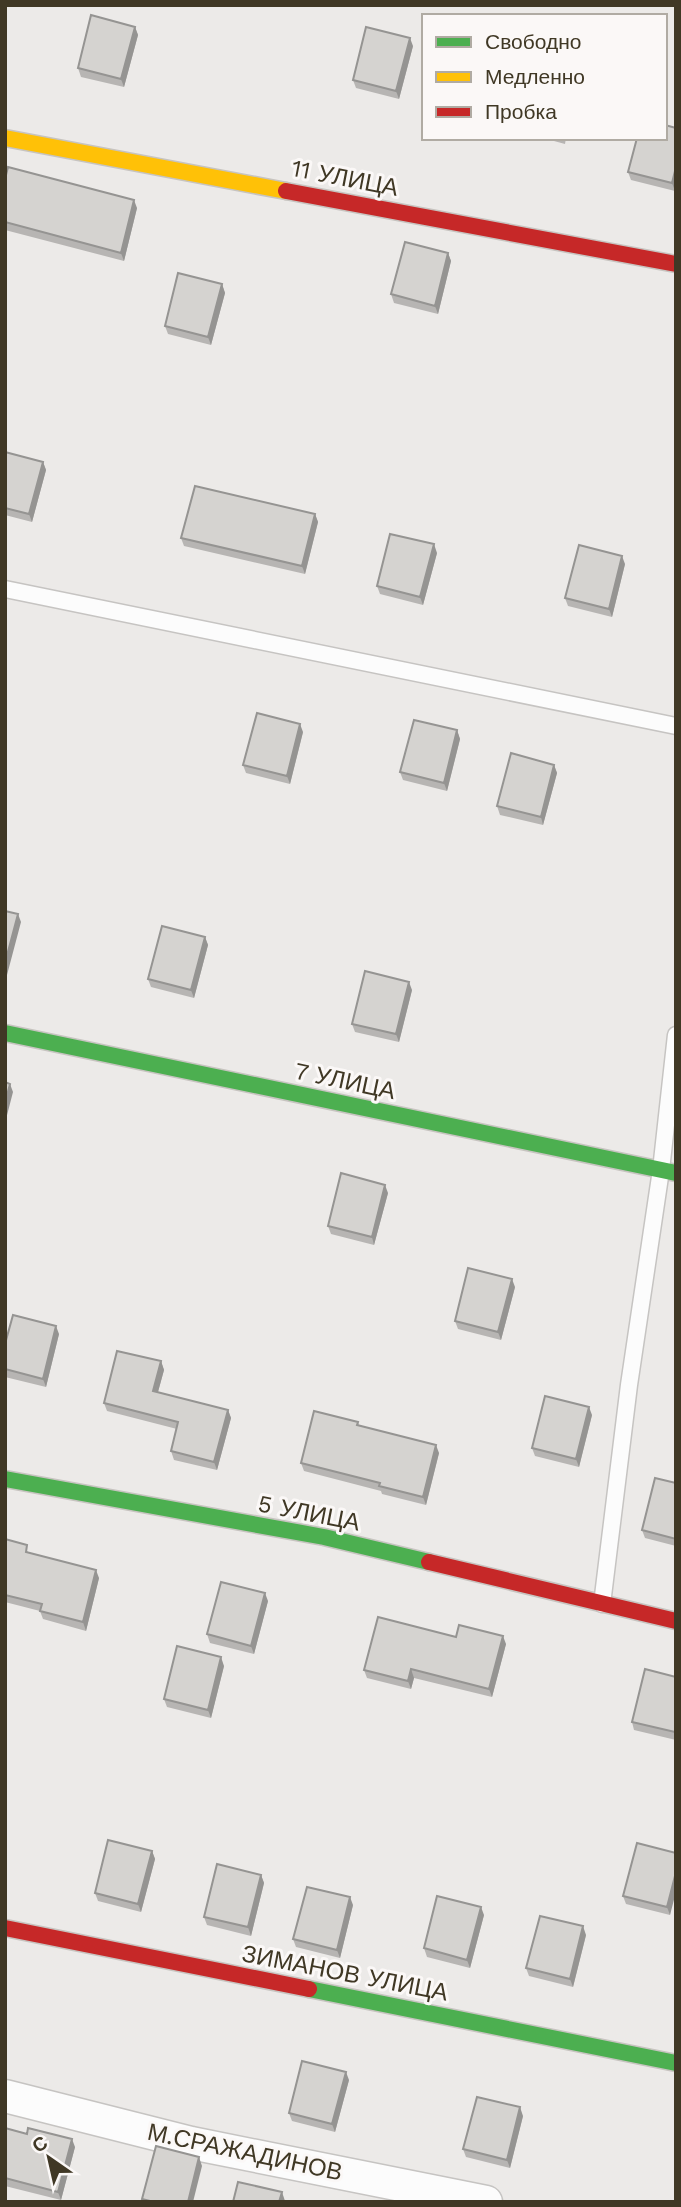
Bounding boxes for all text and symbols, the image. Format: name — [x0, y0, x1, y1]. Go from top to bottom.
legend — [422, 14, 667, 140]
text: Свободно — [485, 29, 582, 54]
text: Медленно — [485, 64, 585, 89]
text: Пробка — [485, 99, 557, 124]
street label: 11 УЛИЦА — [289, 154, 401, 202]
street label: 7 УЛИЦА — [292, 1057, 398, 1105]
street label: 5 УЛИЦА — [256, 1489, 362, 1537]
street label: ЗИМАНОВ УЛИЦА — [240, 1939, 450, 2007]
street label: М.СРАЖАДИНОВ — [145, 2118, 345, 2186]
north arrow — [14, 2123, 84, 2193]
text: С — [28, 2131, 52, 2158]

